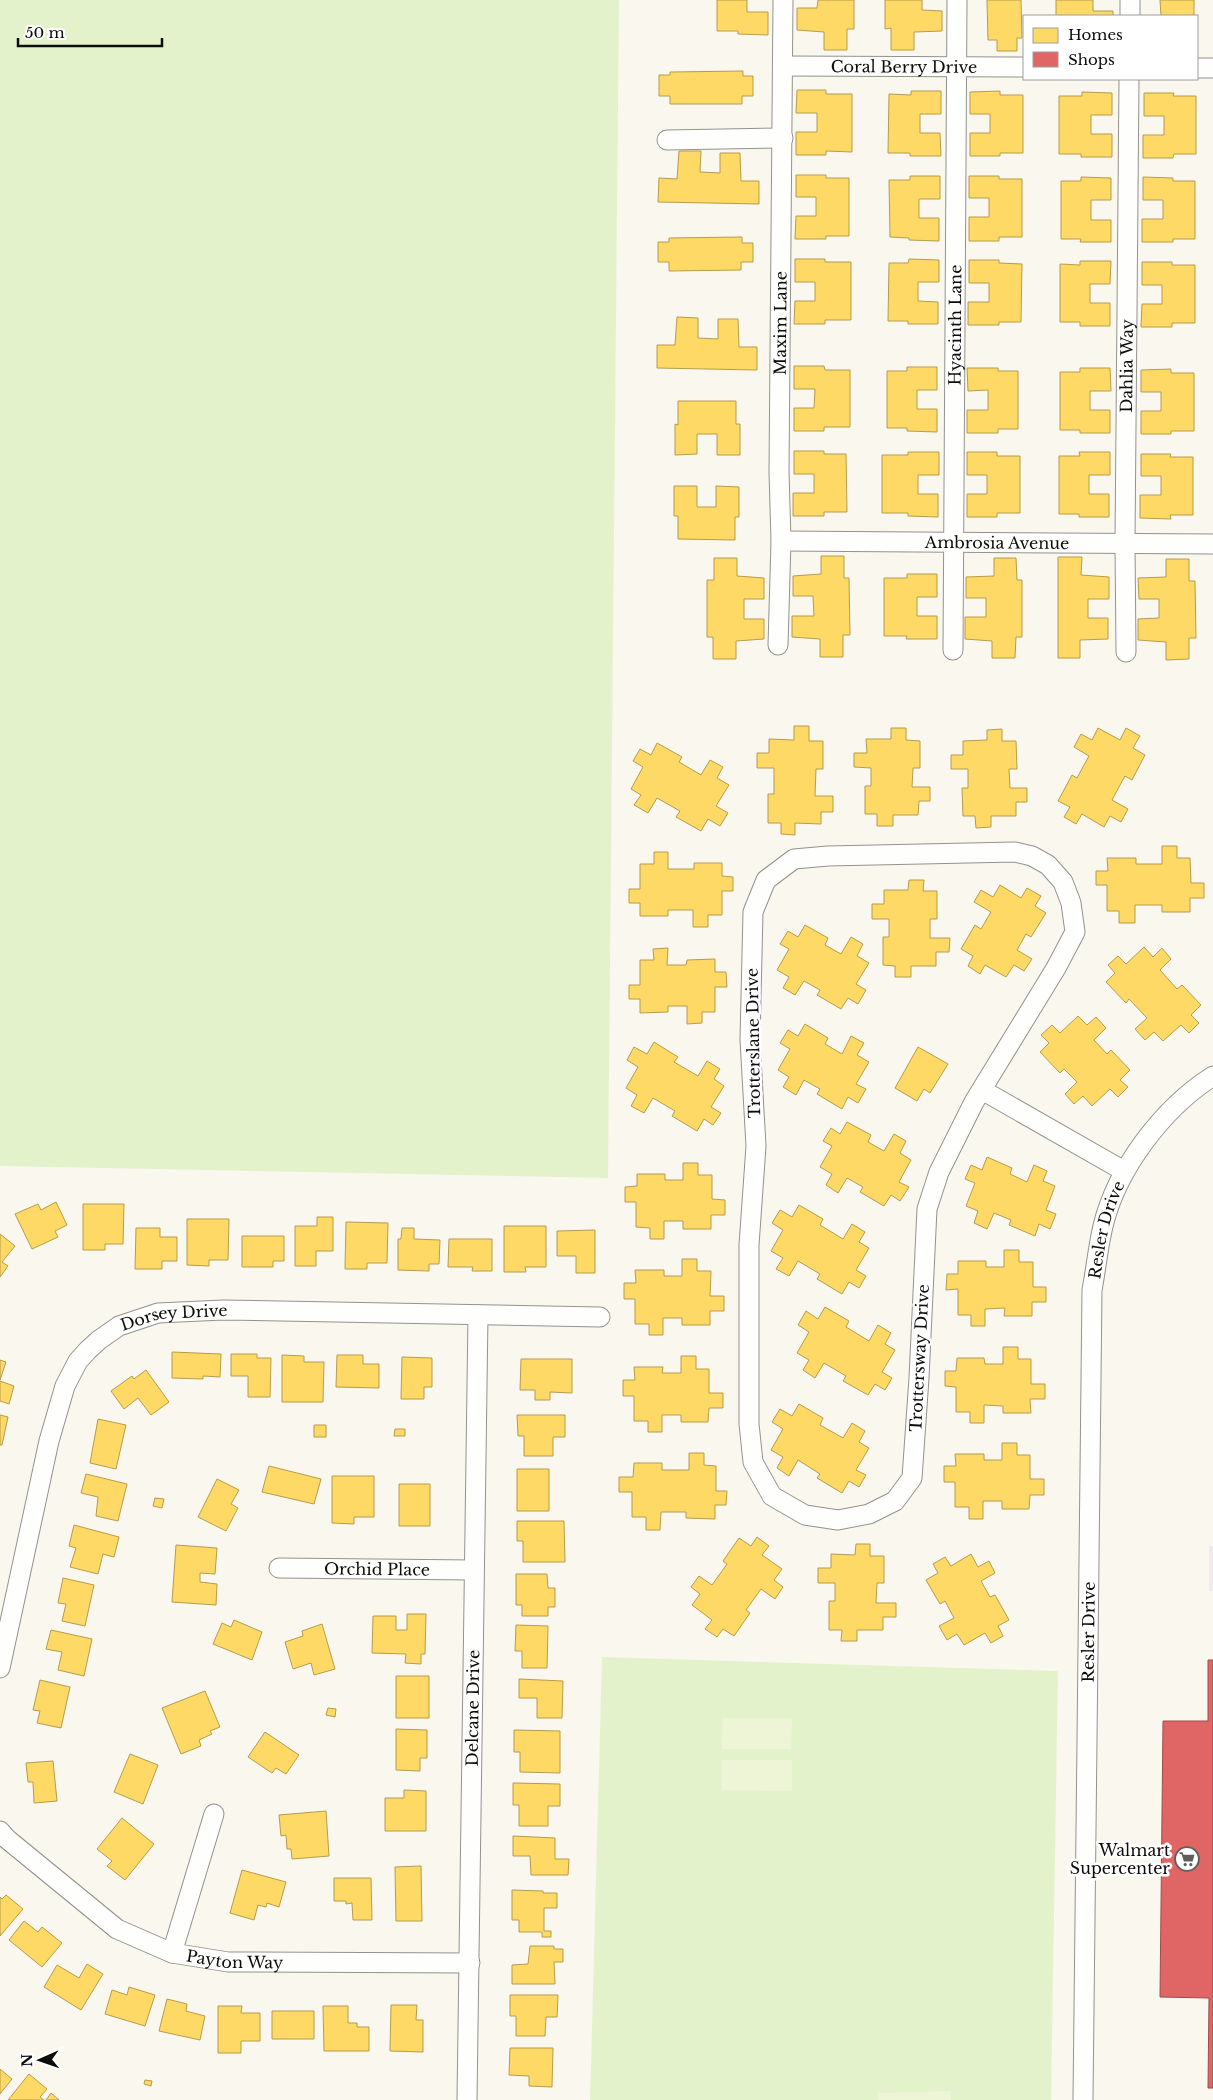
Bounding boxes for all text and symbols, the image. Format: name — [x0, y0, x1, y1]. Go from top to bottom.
scale bar — [18, 15, 161, 47]
legend — [1023, 15, 1198, 80]
text: 50 m — [25, 23, 65, 42]
text: Homes — [1068, 25, 1123, 44]
text: Shops — [1068, 50, 1115, 69]
street label: Coral Berry Drive — [831, 56, 977, 77]
street label: Hyacinth Lane — [945, 265, 965, 385]
street label: Maxim Lane — [770, 271, 791, 375]
street label: Dahlia Way — [1116, 318, 1137, 413]
street label: Ambrosia Avenue — [924, 532, 1069, 553]
street label: Trotterslane Drive — [742, 968, 764, 1118]
street label: Resler Drive — [1084, 1177, 1129, 1280]
street label: Trottersway Drive — [905, 1284, 933, 1432]
street label: Dorsey Drive — [118, 1300, 228, 1335]
street label: Orchid Place — [324, 1558, 430, 1580]
street label: Resler Drive — [1078, 1581, 1099, 1683]
street label: Delcane Drive — [462, 1650, 483, 1766]
place label: Walmart Supercenter — [1070, 1840, 1170, 1878]
supermarket icon: Walmart Supercenter — [1174, 1846, 1200, 1872]
street label: Payton Way — [185, 1945, 284, 1973]
north arrow — [15, 2035, 65, 2085]
text: N — [18, 2054, 36, 2067]

